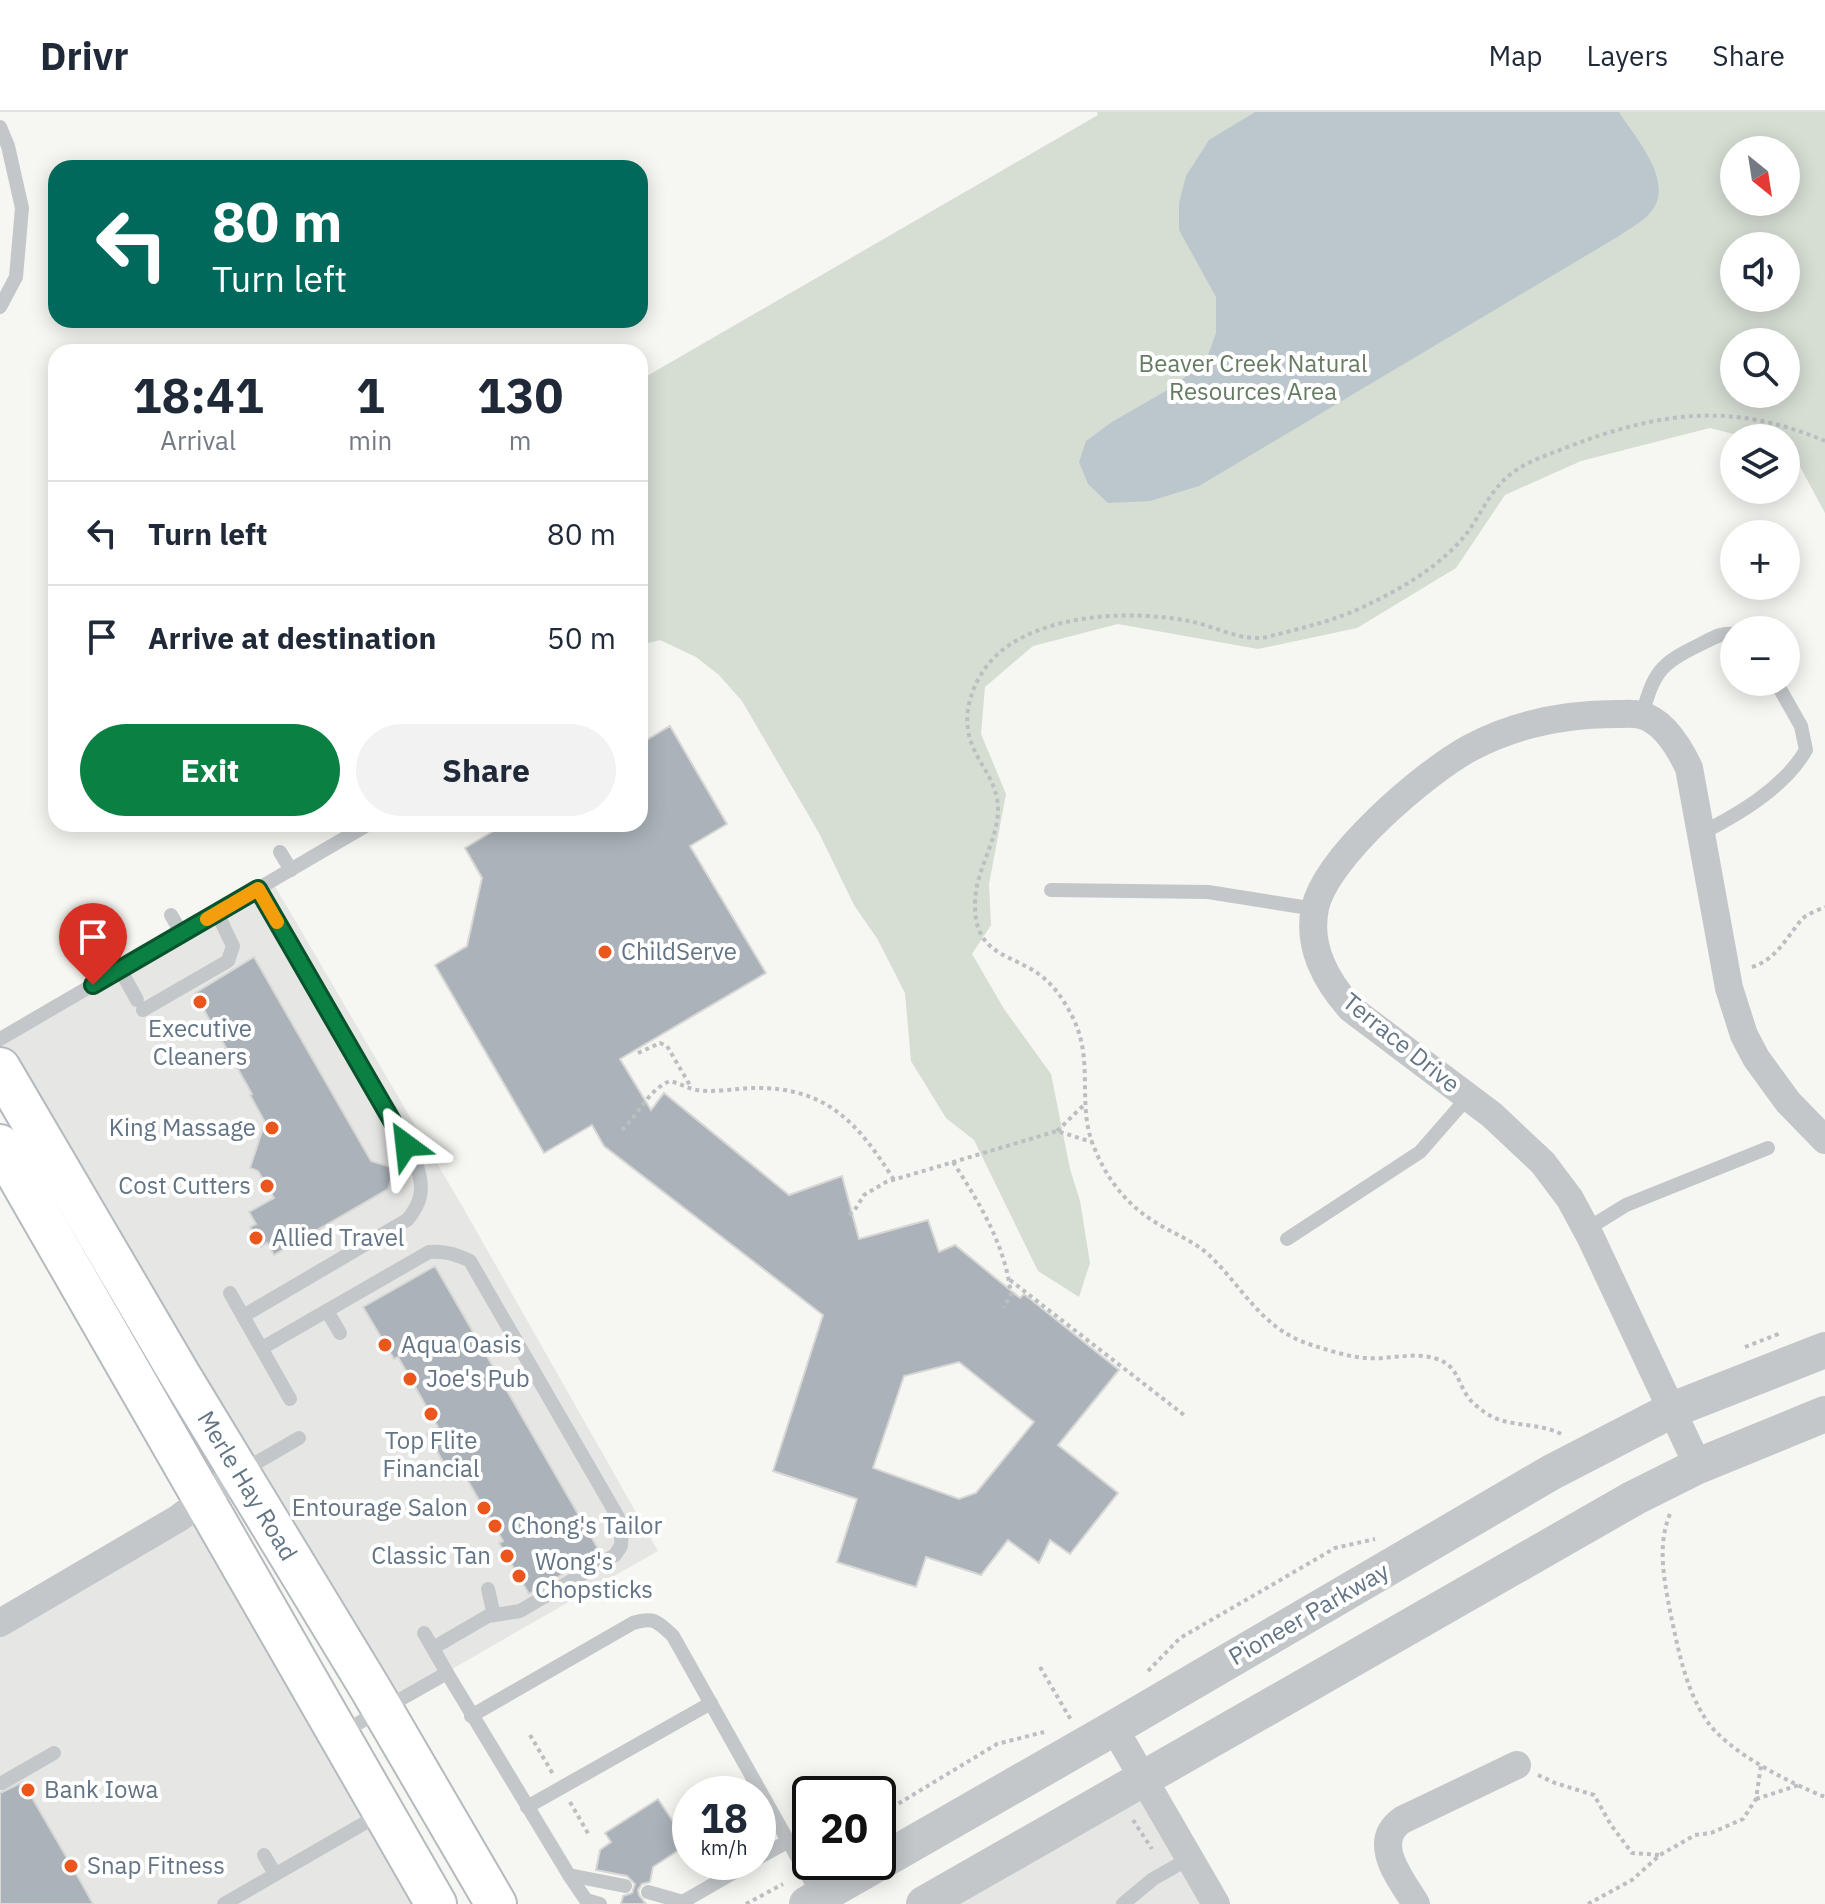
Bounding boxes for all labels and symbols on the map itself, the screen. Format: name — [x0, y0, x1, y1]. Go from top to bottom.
north arrow — [1720, 136, 1800, 216]
park label: Beaver Creek Natural Resources Area — [1139, 347, 1367, 407]
pin — [59, 903, 127, 985]
place label: ChildServe — [621, 935, 737, 967]
marker: ChildServe — [596, 943, 614, 961]
street label: Terrace Drive — [1336, 985, 1467, 1099]
marker: Executive Cleaners — [191, 993, 209, 1011]
place label: Executive Cleaners — [148, 1012, 252, 1072]
position arrow — [364, 1103, 448, 1187]
place label: King Massage — [109, 1111, 256, 1143]
marker: King Massage — [263, 1119, 281, 1137]
place label: Cost Cutters — [118, 1169, 251, 1201]
marker: Cost Cutters — [258, 1177, 276, 1195]
place label: Allied Travel — [272, 1221, 404, 1253]
marker: Allied Travel — [247, 1229, 265, 1247]
place label: Aqua Oasis — [401, 1328, 522, 1360]
marker: Aqua Oasis — [376, 1336, 394, 1354]
place label: Joe's Pub — [426, 1362, 530, 1394]
marker: Joe's Pub — [401, 1370, 419, 1388]
street label: Merle Hay Road — [191, 1405, 305, 1566]
marker: Top Flite Financial — [422, 1405, 440, 1423]
place label: Top Flite Financial — [383, 1424, 479, 1484]
place label: Entourage Salon — [292, 1491, 468, 1523]
marker: Entourage Salon — [475, 1499, 493, 1517]
place label: Chong's Tailor — [511, 1509, 662, 1541]
marker: Chong's Tailor — [486, 1517, 504, 1535]
place label: Classic Tan — [371, 1539, 491, 1571]
place label: Wong's Chopsticks — [535, 1545, 653, 1605]
marker: Classic Tan — [498, 1547, 516, 1565]
street label: Pioneer Parkway — [1223, 1554, 1394, 1672]
marker: Wong's Chopsticks — [510, 1567, 528, 1585]
place label: Bank Iowa — [44, 1773, 158, 1805]
speed limit sign: 20 — [792, 1776, 896, 1880]
marker: Bank Iowa — [19, 1781, 37, 1799]
place label: Snap Fitness — [87, 1849, 225, 1881]
marker: Snap Fitness — [62, 1857, 80, 1875]

